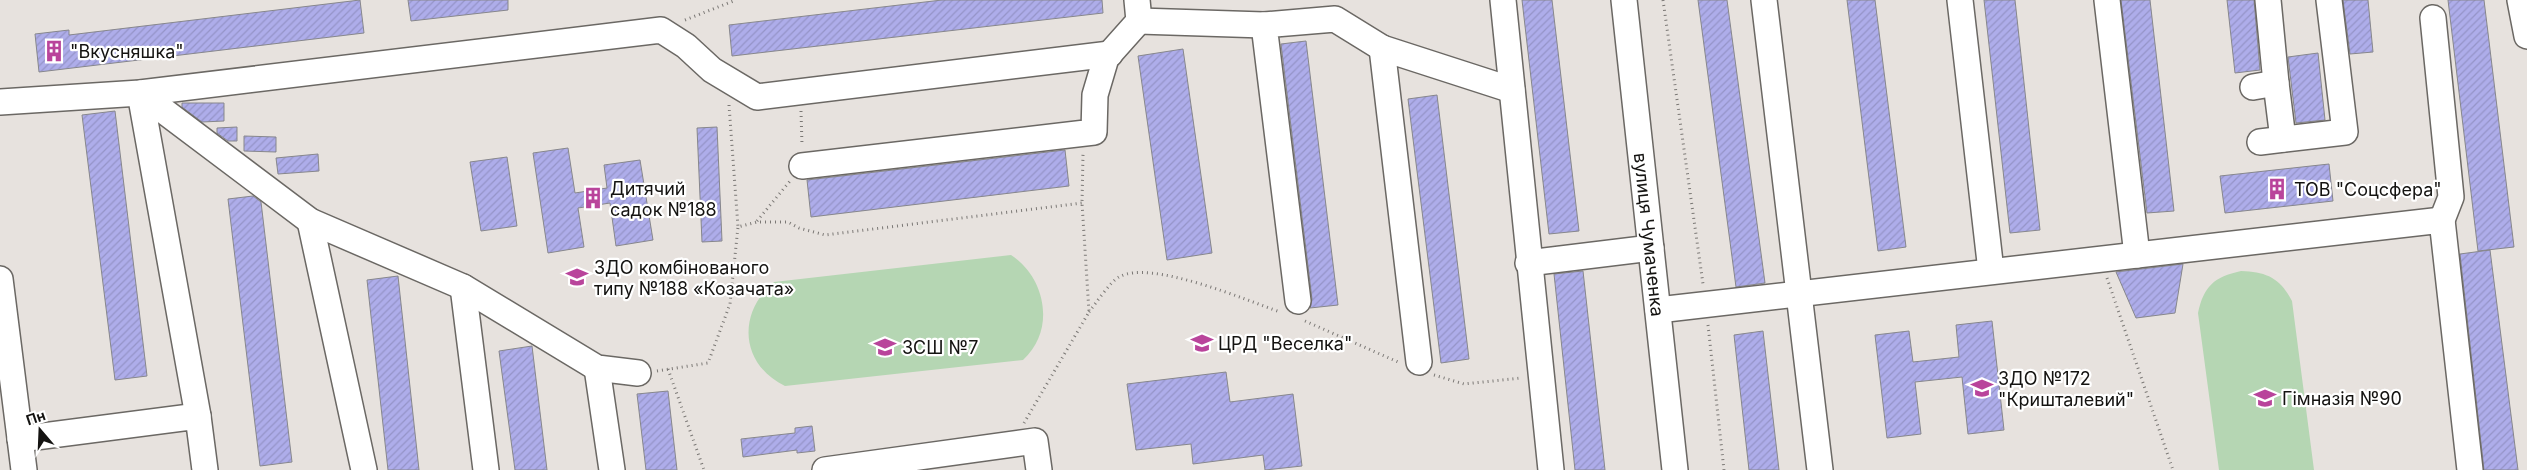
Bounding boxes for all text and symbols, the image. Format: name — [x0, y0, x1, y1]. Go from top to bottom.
building icon: "Вкусняшка" — [41, 38, 67, 64]
place label: "Вкусняшка" — [70, 41, 184, 62]
street label: вулиця Чумаченка — [1630, 152, 1669, 318]
building icon: ТОВ "Соцсфера" — [2264, 176, 2290, 202]
place label: Дитячий садок №188 — [610, 178, 717, 220]
place label: ТОВ "Соцсфера" — [2294, 179, 2442, 200]
building icon: Дитячий садок №188 — [580, 185, 606, 211]
place label: ЗДО комбінованого типу №188 «Козачата» — [594, 257, 794, 299]
school or university icon: ЗДО комбінованого типу №188 «Козачата» — [564, 264, 590, 290]
school or university icon: ЦРД "Веселка" — [1189, 330, 1215, 356]
place label: ЦРД "Веселка" — [1218, 333, 1352, 354]
school or university icon: ЗСШ №7 — [872, 334, 898, 360]
place label: ЗСШ №7 — [902, 337, 978, 358]
place label: ЗДО №172 "Кришталевий" — [1998, 368, 2134, 410]
school or university icon: ЗДО №172 "Кришталевий" — [1969, 375, 1995, 401]
school or university icon: Гімназія №90 — [2252, 385, 2278, 411]
place label: Гімназія №90 — [2282, 388, 2402, 409]
north arrow — [15, 405, 65, 455]
text: Пн — [24, 406, 47, 428]

